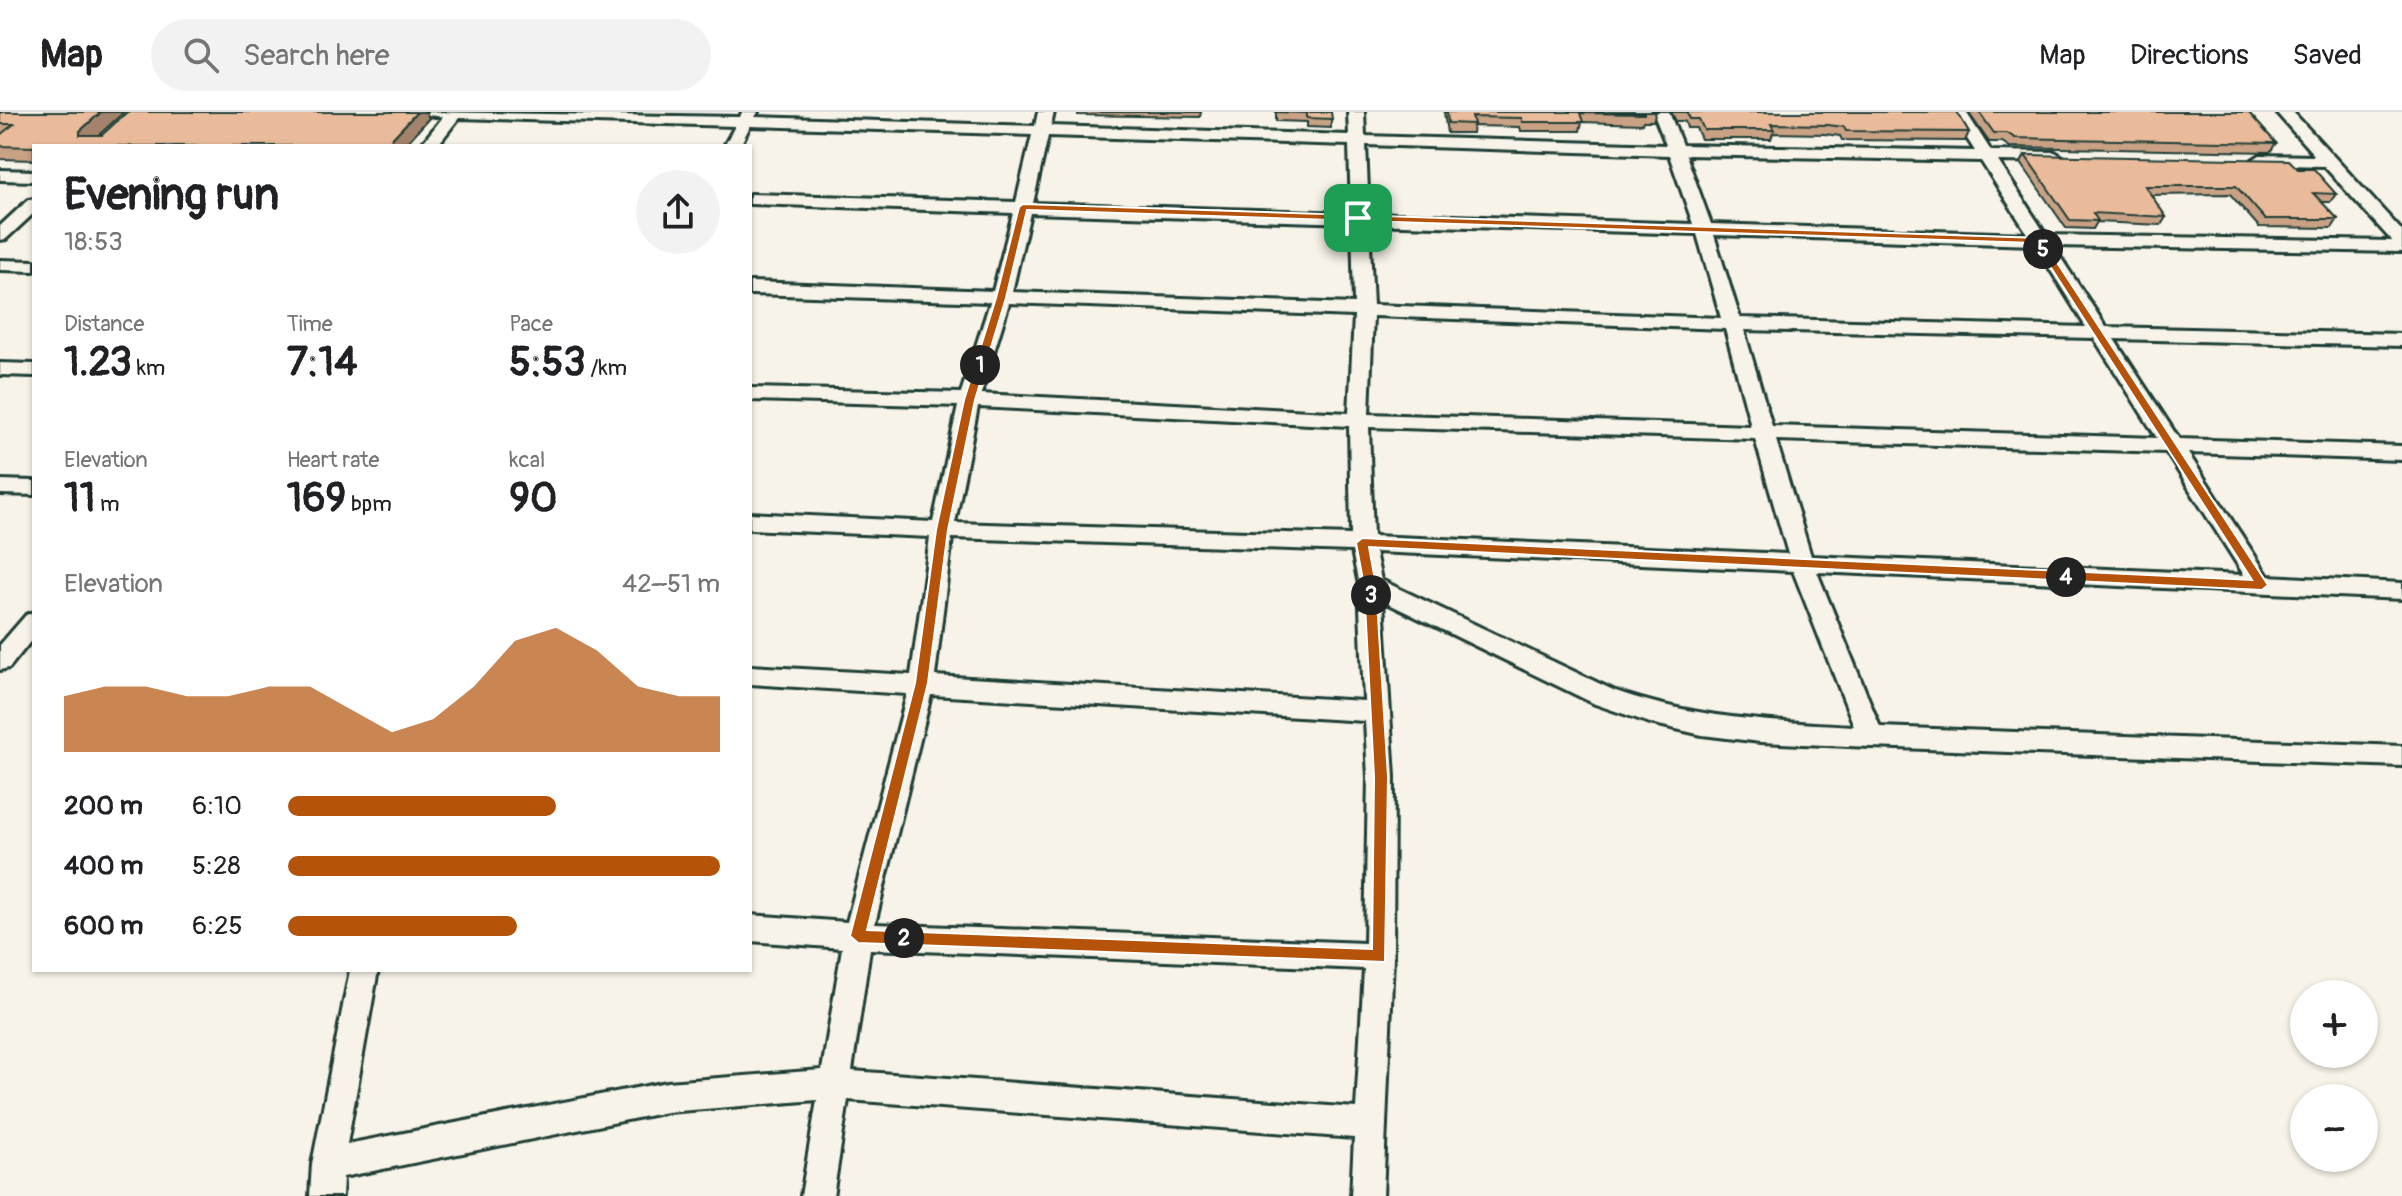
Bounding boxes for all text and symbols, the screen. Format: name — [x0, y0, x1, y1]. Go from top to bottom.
search box — [151, 19, 711, 91]
text: Map — [40, 31, 103, 79]
icon: search — [179, 33, 223, 77]
text: Search here — [243, 37, 390, 74]
text: Map — [2039, 38, 2086, 73]
text: Directions — [2130, 38, 2249, 73]
text: Saved — [2293, 38, 2362, 73]
text: Evening run — [64, 168, 279, 223]
button: share — [636, 170, 720, 254]
pin — [1324, 184, 1392, 252]
icon: arrive — [1336, 196, 1380, 240]
text: 18:53 — [64, 226, 123, 258]
pin: 5 — [2023, 229, 2063, 269]
text: 5 — [2037, 235, 2049, 263]
text: Distance — [64, 310, 144, 338]
text: Time — [287, 310, 333, 338]
text: Pace — [509, 310, 553, 338]
text: 1.23 — [64, 338, 132, 387]
text: 7:14 — [287, 338, 357, 387]
text: 5:53 — [509, 338, 586, 387]
pin: 1 — [960, 345, 1000, 385]
text: 1 — [976, 351, 984, 379]
text: km — [132, 354, 165, 382]
text: /km — [586, 354, 627, 382]
text: Elevation — [64, 446, 148, 474]
text: Heart rate — [287, 446, 379, 474]
text: kcal — [509, 446, 545, 474]
text: 11 — [64, 474, 95, 523]
text: 169 — [287, 474, 346, 523]
text: 90 — [509, 474, 557, 523]
text: m — [95, 490, 120, 518]
text: bpm — [346, 490, 392, 518]
pin: 4 — [2046, 557, 2086, 597]
text: 4 — [2060, 563, 2072, 591]
text: Elevation — [64, 568, 163, 600]
text: 42–51 m — [622, 568, 720, 600]
pin: 3 — [1351, 575, 1391, 615]
text: 3 — [1365, 581, 1377, 609]
text: 200 m — [64, 790, 143, 822]
text: 6:10 — [192, 790, 242, 822]
text: 400 m — [64, 850, 143, 882]
text: 5:28 — [192, 850, 241, 882]
text: 600 m — [64, 910, 143, 942]
text: 6:25 — [192, 910, 243, 942]
pin: 2 — [884, 918, 924, 958]
text: 2 — [898, 924, 910, 952]
map controls — [2290, 980, 2378, 1172]
button: + — [2290, 980, 2378, 1068]
button: − — [2290, 1084, 2378, 1172]

